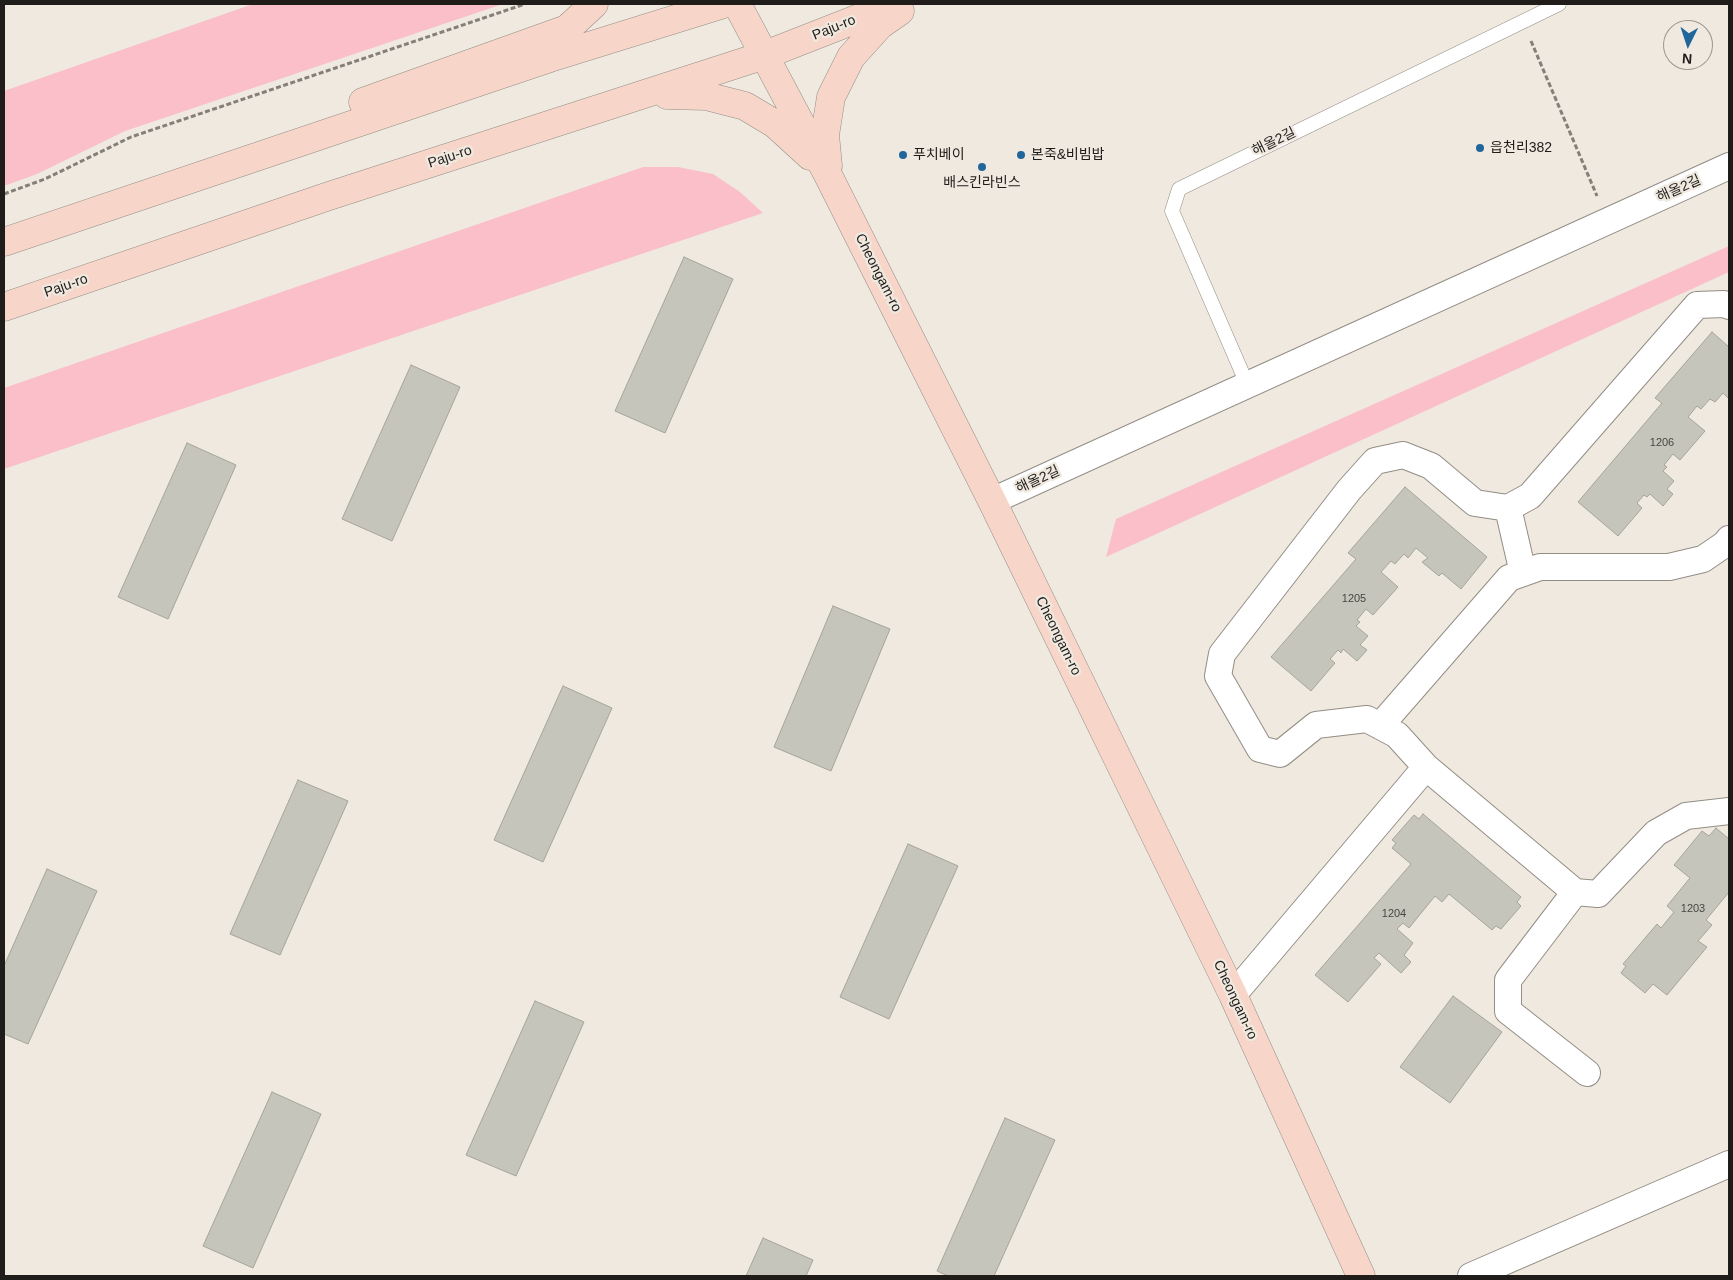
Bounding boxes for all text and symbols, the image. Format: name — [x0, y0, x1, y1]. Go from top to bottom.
street label: Paju-ro — [810, 12, 858, 44]
north arrow — [1663, 20, 1713, 70]
text: N — [1681, 51, 1693, 67]
street label: 해올2길 — [1249, 124, 1299, 160]
place label: 읍천리382 — [1490, 140, 1552, 156]
street label: Paju-ro — [426, 142, 474, 172]
marker: 읍천리382 — [1474, 142, 1486, 154]
place label: 푸치베이 — [913, 147, 965, 163]
place label: 본죽&비빔밥 — [1031, 147, 1105, 163]
marker: 푸치베이 — [897, 149, 909, 161]
marker: 본죽&비빔밥 — [1015, 149, 1027, 161]
marker: 배스킨라빈스 — [976, 161, 988, 173]
street label: 해올2길 — [1654, 172, 1704, 206]
place label: 배스킨라빈스 — [943, 175, 1021, 191]
street label: Cheongam-ro — [851, 231, 905, 315]
street label: Paju-ro — [42, 271, 90, 301]
house number: 1206 — [1650, 436, 1674, 450]
street label: 해올2길 — [1013, 463, 1063, 497]
house number: 1205 — [1342, 592, 1366, 606]
street label: Cheongam-ro — [1032, 594, 1084, 678]
house number: 1203 — [1681, 902, 1705, 916]
house number: 1204 — [1382, 907, 1406, 921]
street label: Cheongam-ro — [1209, 958, 1261, 1042]

